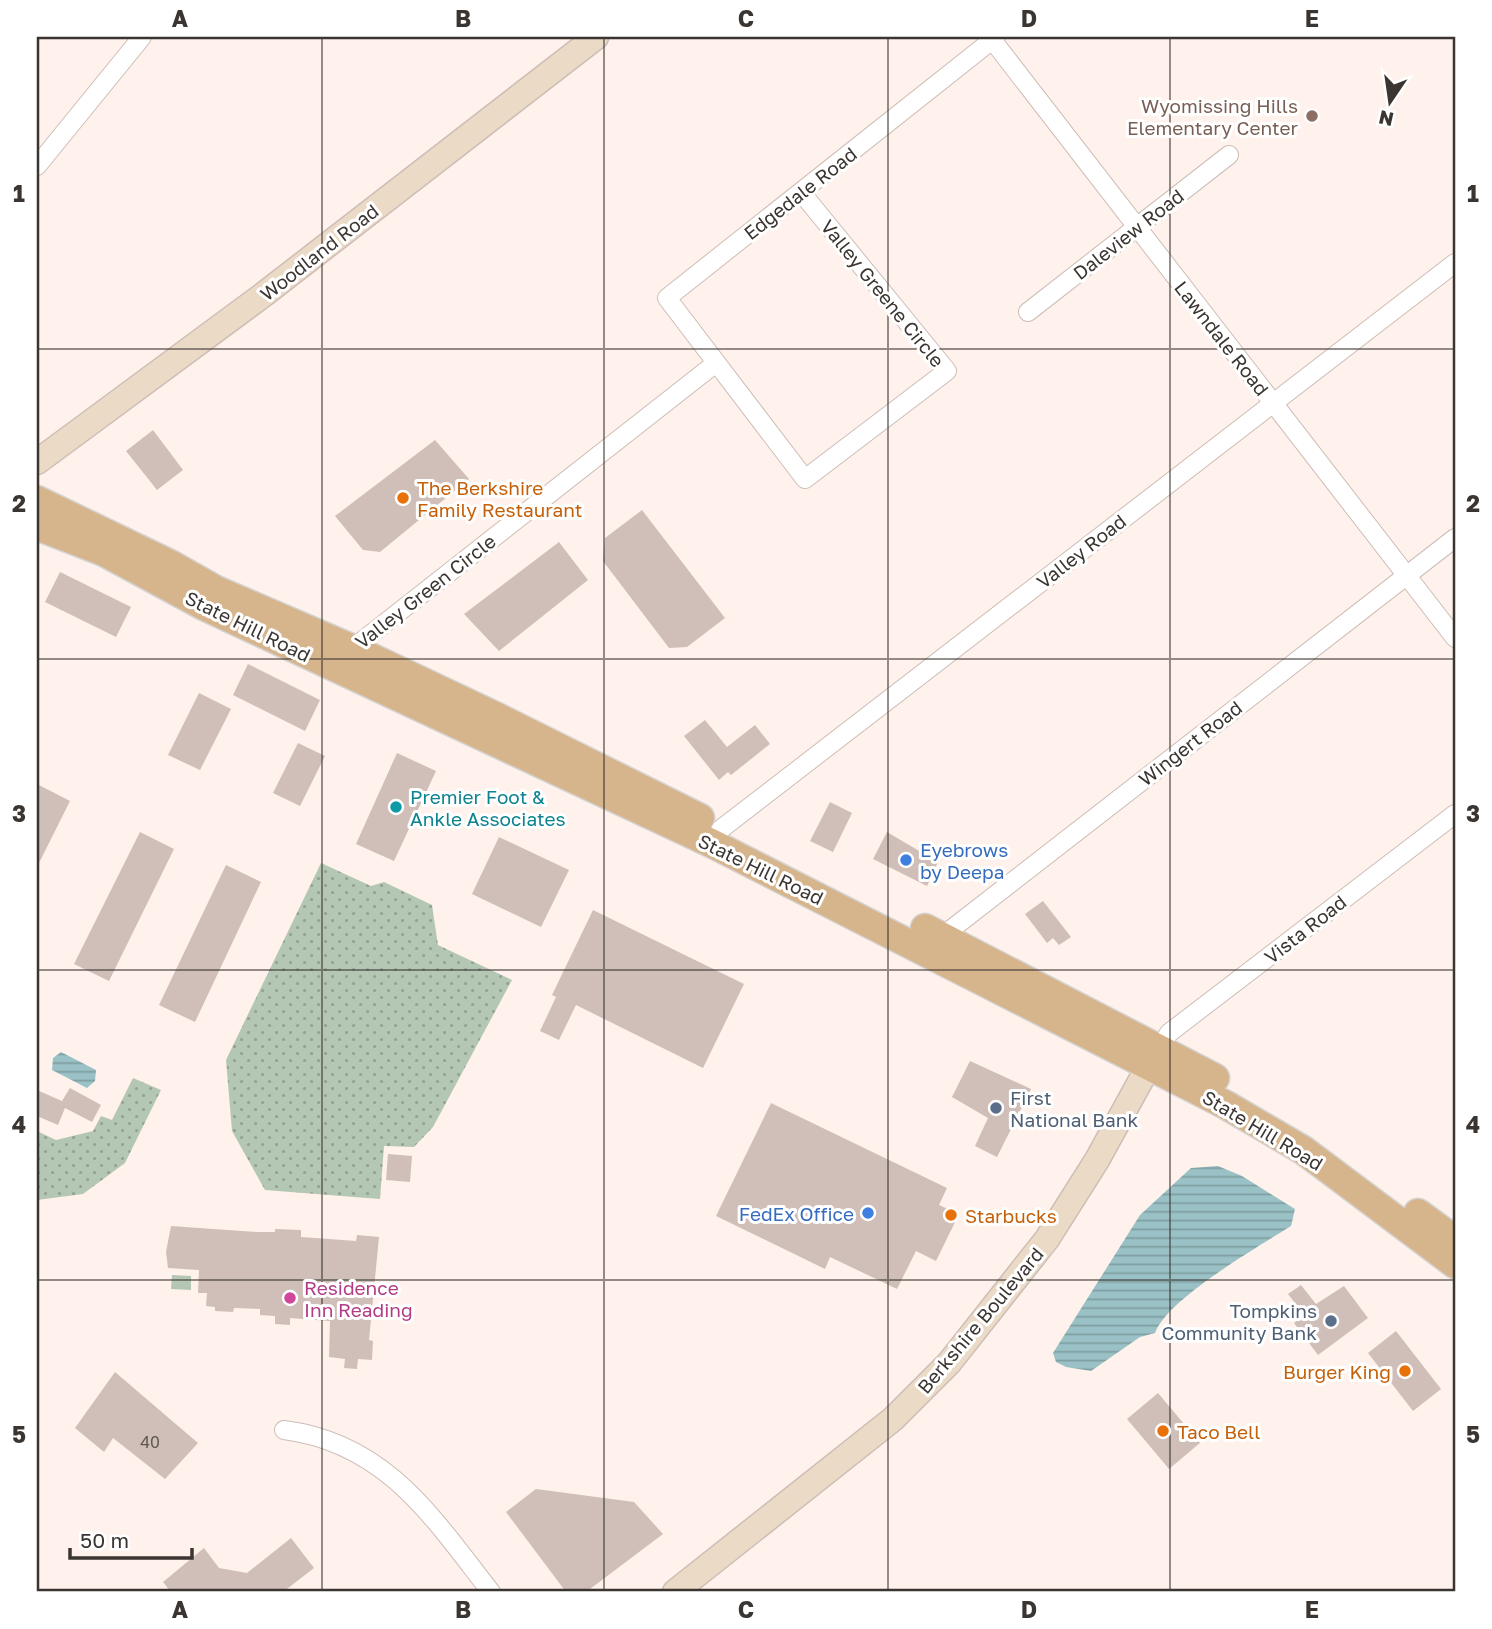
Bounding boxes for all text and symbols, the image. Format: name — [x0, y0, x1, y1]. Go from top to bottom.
text: A — [172, 4, 189, 32]
text: B — [455, 4, 471, 32]
text: C — [738, 4, 754, 32]
text: D — [1021, 4, 1037, 32]
text: E — [1305, 4, 1319, 32]
north arrow — [1356, 66, 1426, 136]
place label: Wyomissing Hills Elementary Center — [1127, 94, 1299, 139]
text: N — [1376, 106, 1396, 132]
marker: Wyomissing Hills Elementary Center — [1304, 108, 1320, 124]
street label: Edgedale Road — [739, 142, 861, 244]
text: 1 — [13, 179, 25, 207]
text: 1 — [1467, 179, 1479, 207]
street label: Daleview Road — [1068, 184, 1188, 284]
street label: Woodland Road — [255, 199, 383, 305]
street label: Valley Greene Circle — [816, 215, 950, 371]
street label: Lawndale Road — [1170, 276, 1274, 400]
place label: The Berkshire Family Restaurant — [417, 476, 582, 521]
text: 2 — [12, 489, 26, 517]
text: 2 — [1466, 489, 1480, 517]
marker: The Berkshire Family Restaurant — [395, 490, 411, 506]
street label: Valley Road — [1032, 509, 1130, 593]
street label: Valley Green Circle — [350, 529, 500, 653]
street label: State Hill Road — [182, 586, 314, 666]
street label: Wingert Road — [1134, 696, 1246, 790]
place label: Premier Foot & Ankle Associates — [410, 785, 566, 830]
text: 3 — [12, 799, 26, 827]
marker: Premier Foot & Ankle Associates — [388, 799, 404, 815]
text: 3 — [1466, 799, 1480, 827]
street label: State Hill Road — [695, 829, 827, 909]
place label: Eyebrows by Deepa — [920, 838, 1008, 883]
marker: Eyebrows by Deepa — [898, 852, 914, 868]
street label: Vista Road — [1259, 890, 1351, 968]
street label: State Hill Road — [1199, 1085, 1327, 1175]
place label: First National Bank — [1010, 1086, 1138, 1131]
marker: First National Bank — [988, 1100, 1004, 1116]
text: 4 — [12, 1110, 26, 1138]
text: 4 — [1466, 1110, 1480, 1138]
place label: FedEx Office — [739, 1202, 854, 1225]
place label: Starbucks — [965, 1204, 1057, 1227]
marker: FedEx Office — [860, 1205, 876, 1221]
marker: Starbucks — [943, 1207, 959, 1223]
street label: Berkshire Boulevard — [912, 1242, 1048, 1398]
place label: Residence Inn Reading — [304, 1276, 413, 1321]
marker: Residence Inn Reading — [282, 1290, 298, 1306]
place label: Tompkins Community Bank — [1162, 1299, 1317, 1344]
marker: Tompkins Community Bank — [1323, 1313, 1339, 1329]
place label: Burger King — [1283, 1360, 1391, 1383]
marker: Burger King — [1397, 1363, 1413, 1379]
text: 5 — [12, 1420, 26, 1448]
place label: Taco Bell — [1177, 1420, 1260, 1443]
text: 5 — [1466, 1420, 1480, 1448]
marker: Taco Bell — [1155, 1423, 1171, 1439]
house number: 40 — [140, 1432, 160, 1452]
scale bar — [70, 1517, 192, 1561]
text: 50 m — [80, 1527, 129, 1553]
text: A — [172, 1595, 189, 1623]
text: B — [455, 1595, 471, 1623]
text: C — [738, 1595, 754, 1623]
text: D — [1021, 1595, 1037, 1623]
text: E — [1305, 1595, 1319, 1623]

